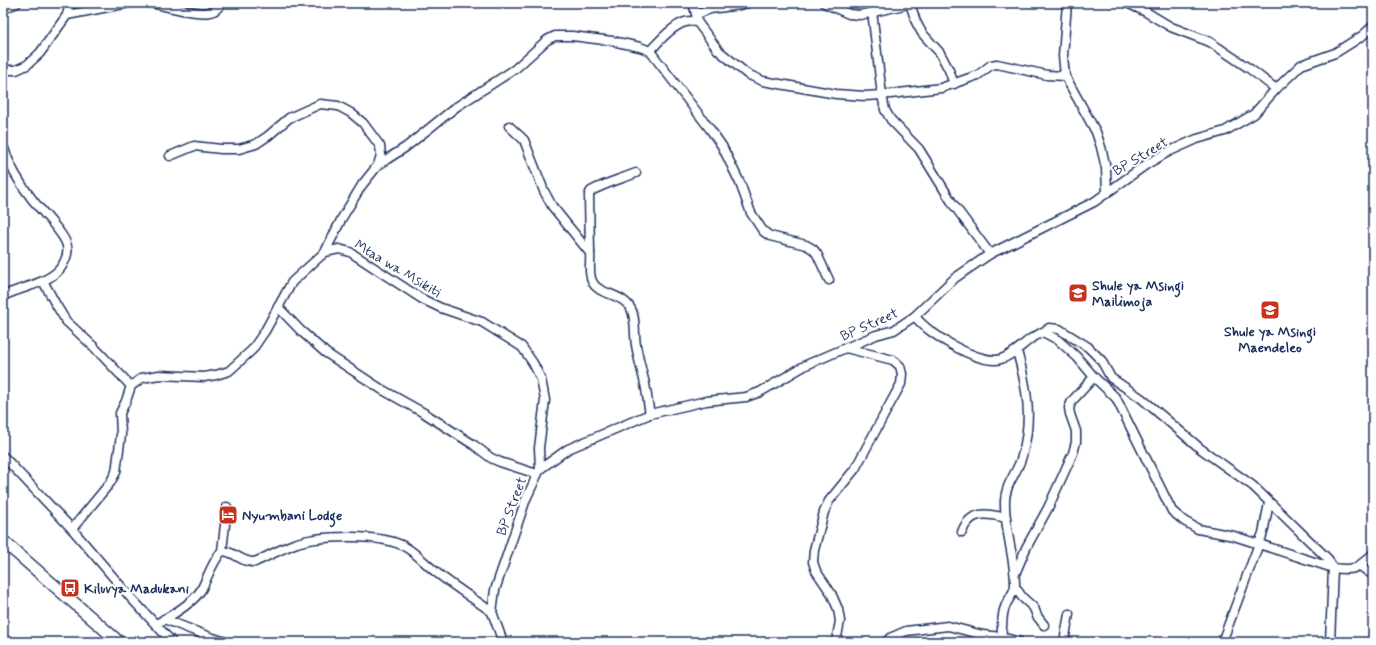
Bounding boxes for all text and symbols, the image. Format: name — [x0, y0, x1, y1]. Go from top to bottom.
street label: BP Street — [1110, 133, 1172, 180]
street label: Mtaa wa Msikiti — [351, 236, 444, 302]
place label: Shule ya Msingi Mailimoja — [1092, 277, 1184, 312]
school or university icon: Shule ya Msingi Mailimoja — [1067, 282, 1089, 304]
school or university icon: Shule ya Msingi Maendeleo — [1259, 299, 1281, 321]
street label: BP Street — [838, 304, 901, 346]
place label: Shule ya Msingi Maendeleo — [1224, 323, 1316, 357]
street label: BP Street — [493, 474, 531, 538]
hotel icon: Nyumbani Lodge — [217, 504, 239, 526]
place label: Nyumbani Lodge — [242, 507, 342, 528]
bus stop icon: Kiluvya Madukani — [59, 577, 81, 599]
place label: Kiluvya Madukani — [84, 580, 189, 598]

